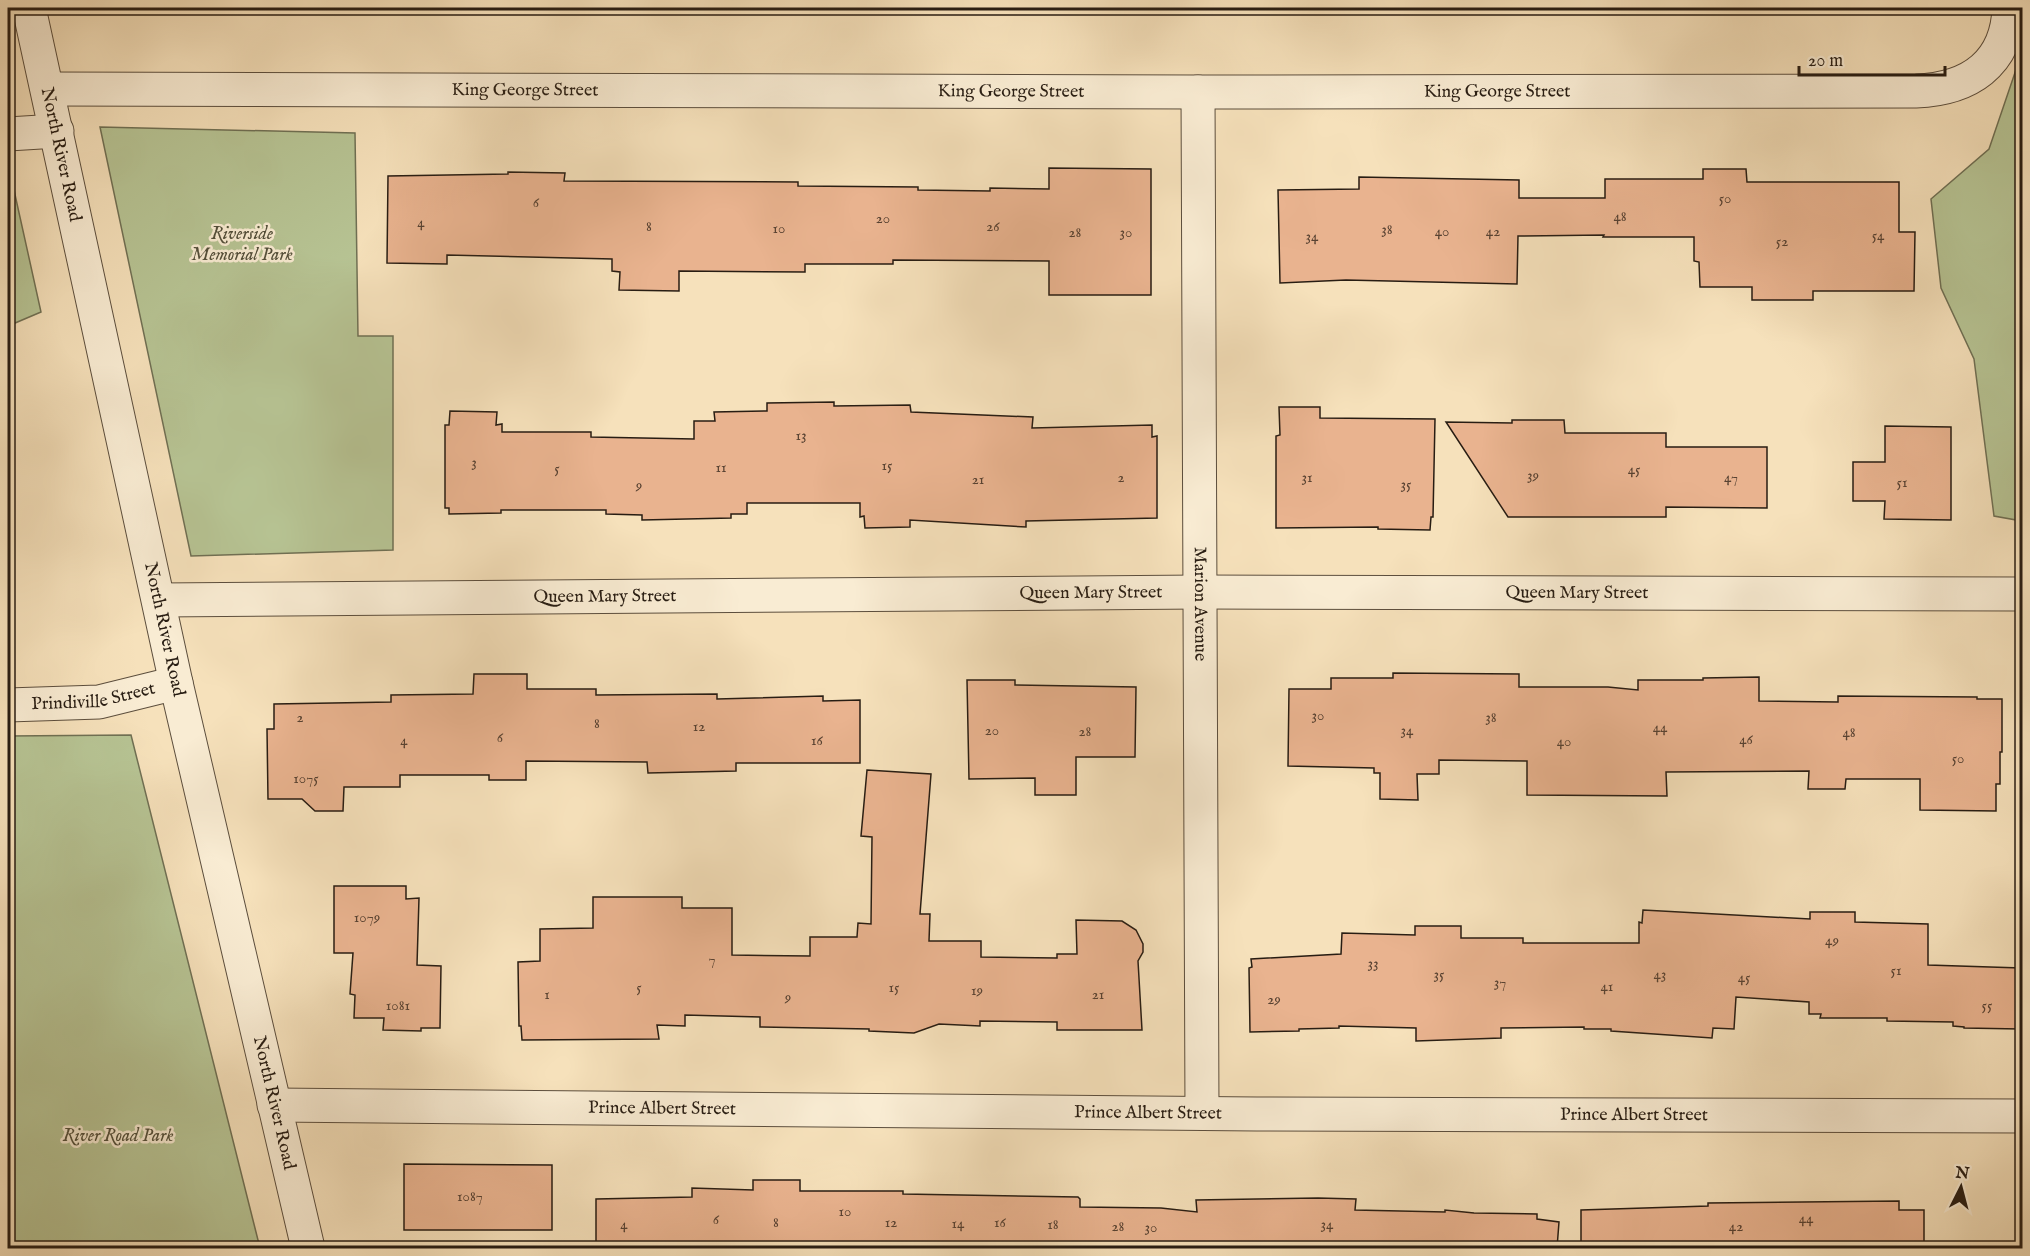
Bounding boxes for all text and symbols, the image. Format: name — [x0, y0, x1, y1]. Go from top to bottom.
scale bar — [1799, 39, 1944, 77]
text: 20 m — [1808, 50, 1843, 73]
street label: King George Street — [452, 79, 598, 102]
street label: King George Street — [938, 80, 1084, 103]
street label: King George Street — [1424, 80, 1570, 103]
street label: North River Road — [35, 85, 87, 224]
house number: 50 — [1719, 189, 1731, 208]
house number: 6 — [533, 193, 540, 212]
house number: 48 — [1613, 207, 1627, 226]
house number: 20 — [876, 209, 890, 228]
house number: 4 — [417, 213, 425, 232]
house number: 8 — [646, 217, 652, 236]
house number: 26 — [986, 217, 1000, 236]
house number: 10 — [773, 219, 785, 238]
house number: 38 — [1381, 220, 1393, 239]
house number: 40 — [1435, 222, 1449, 241]
house number: 42 — [1486, 222, 1500, 241]
park label: Riverside Memorial Park — [191, 223, 293, 267]
house number: 28 — [1069, 223, 1082, 242]
house number: 30 — [1120, 223, 1132, 242]
house number: 54 — [1872, 226, 1885, 245]
house number: 34 — [1306, 227, 1319, 246]
house number: 52 — [1776, 232, 1788, 251]
house number: 13 — [795, 426, 807, 445]
house number: 3 — [471, 453, 477, 472]
house number: 15 — [881, 456, 893, 475]
house number: 11 — [715, 458, 727, 477]
house number: 5 — [554, 459, 560, 478]
house number: 45 — [1628, 460, 1641, 479]
house number: 39 — [1527, 466, 1539, 485]
house number: 2 — [1117, 468, 1125, 487]
house number: 31 — [1301, 468, 1313, 487]
house number: 47 — [1724, 468, 1738, 487]
house number: 21 — [972, 470, 984, 489]
house number: 51 — [1896, 473, 1908, 492]
house number: 35 — [1400, 475, 1412, 494]
house number: 9 — [635, 476, 642, 495]
street label: Marion Avenue — [1188, 547, 1212, 661]
street label: North River Road — [139, 560, 190, 699]
street label: Queen Mary Street — [1019, 581, 1163, 605]
street label: Queen Mary Street — [1505, 581, 1649, 605]
street label: Queen Mary Street — [533, 585, 677, 609]
street label: Prindiville Street — [31, 677, 158, 716]
house number: 30 — [1312, 706, 1324, 725]
house number: 2 — [296, 708, 304, 727]
house number: 38 — [1485, 708, 1497, 727]
house number: 8 — [594, 714, 600, 733]
house number: 12 — [693, 717, 705, 736]
house number: 44 — [1653, 718, 1668, 737]
house number: 20 — [985, 721, 999, 740]
house number: 34 — [1401, 721, 1414, 740]
house number: 28 — [1079, 722, 1092, 741]
house number: 48 — [1842, 723, 1856, 742]
house number: 6 — [497, 728, 504, 747]
house number: 46 — [1739, 730, 1754, 749]
house number: 4 — [400, 731, 408, 750]
house number: 16 — [811, 731, 824, 750]
house number: 40 — [1557, 732, 1571, 751]
house number: 50 — [1952, 749, 1964, 768]
house number: 1075 — [293, 769, 319, 788]
house number: 1079 — [354, 908, 380, 927]
house number: 49 — [1825, 931, 1839, 950]
house number: 7 — [708, 950, 716, 969]
house number: 33 — [1367, 954, 1379, 973]
house number: 51 — [1890, 961, 1902, 980]
house number: 35 — [1433, 965, 1445, 984]
house number: 43 — [1654, 965, 1666, 984]
house number: 45 — [1738, 968, 1751, 987]
house number: 37 — [1494, 973, 1506, 992]
house number: 41 — [1601, 977, 1613, 996]
house number: 5 — [636, 978, 642, 997]
house number: 15 — [888, 978, 900, 997]
house number: 19 — [971, 981, 983, 1000]
house number: 1 — [544, 985, 550, 1004]
house number: 21 — [1092, 985, 1104, 1004]
house number: 9 — [784, 988, 791, 1007]
house number: 29 — [1267, 990, 1281, 1009]
house number: 1081 — [386, 996, 410, 1015]
house number: 55 — [1982, 996, 1993, 1015]
street label: North River Road — [247, 1034, 301, 1172]
street label: Prince Albert Street — [588, 1096, 736, 1121]
street label: Prince Albert Street — [1074, 1101, 1222, 1125]
street label: Prince Albert Street — [1560, 1103, 1708, 1127]
park label: River Road Park — [63, 1125, 173, 1148]
north arrow — [1931, 1157, 1991, 1217]
text: N — [1953, 1163, 1970, 1185]
house number: 1087 — [457, 1187, 483, 1206]
house number: 10 — [839, 1202, 851, 1221]
house number: 44 — [1799, 1209, 1814, 1228]
house number: 6 — [713, 1210, 720, 1229]
house number: 8 — [773, 1213, 779, 1232]
house number: 12 — [885, 1213, 897, 1232]
house number: 16 — [994, 1213, 1007, 1232]
house number: 14 — [952, 1214, 965, 1233]
house number: 4 — [620, 1215, 628, 1234]
house number: 18 — [1047, 1215, 1059, 1234]
house number: 34 — [1321, 1215, 1334, 1234]
house number: 28 — [1112, 1217, 1125, 1236]
house number: 42 — [1729, 1217, 1743, 1236]
house number: 30 — [1145, 1218, 1157, 1237]

